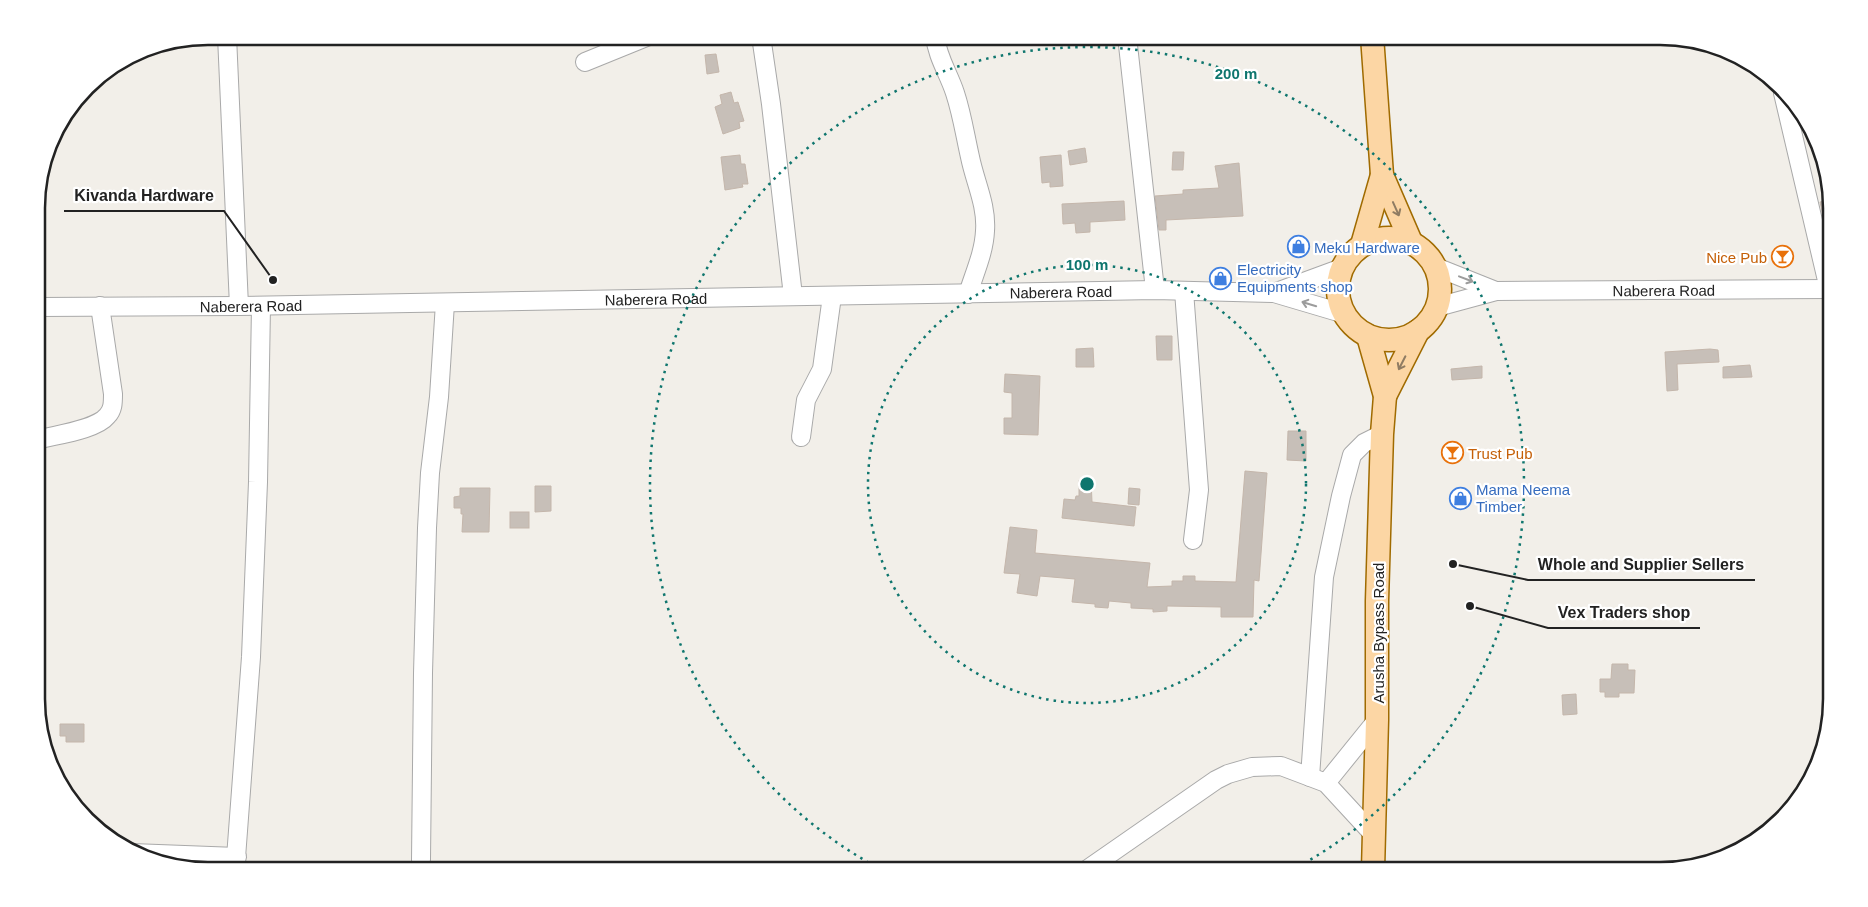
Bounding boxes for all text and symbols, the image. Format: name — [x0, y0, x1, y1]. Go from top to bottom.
text: 200 m — [1215, 65, 1257, 82]
callout: Kivanda Hardware — [64, 180, 224, 211]
text: Kivanda Hardware — [74, 187, 214, 204]
one-way arrow — [1392, 201, 1402, 216]
shop icon: Meku Hardware — [1286, 235, 1310, 259]
place label: Meku Hardware — [1314, 239, 1420, 256]
bar icon: Nice Pub — [1771, 245, 1795, 269]
place label: Nice Pub — [1706, 249, 1767, 266]
text: 100 m — [1066, 256, 1108, 273]
place label: Electricity Equipments shop — [1237, 261, 1353, 295]
shop icon: Electricity Equipments shop — [1209, 266, 1233, 290]
one-way arrow — [1458, 275, 1473, 284]
street label: Naberera Road — [1613, 281, 1715, 299]
street label: Naberera Road — [1009, 282, 1112, 301]
street label: Naberera Road — [604, 289, 707, 308]
street label: Naberera Road — [200, 296, 302, 315]
one-way arrow — [1302, 298, 1318, 308]
one-way arrow — [1397, 356, 1407, 371]
bar icon: Trust Pub — [1440, 441, 1464, 465]
place label: Trust Pub — [1468, 445, 1532, 462]
centre of rings — [1078, 475, 1096, 493]
place label: Mama Neema Timber — [1476, 481, 1571, 515]
shop icon: Mama Neema Timber — [1448, 486, 1472, 510]
callout: Whole and Supplier Sellers — [1528, 549, 1755, 580]
text: Whole and Supplier Sellers — [1538, 556, 1744, 573]
street label: Arusha Bypass Road — [1370, 563, 1387, 703]
callout: Vex Traders shop — [1548, 597, 1700, 628]
text: Vex Traders shop — [1558, 604, 1690, 621]

